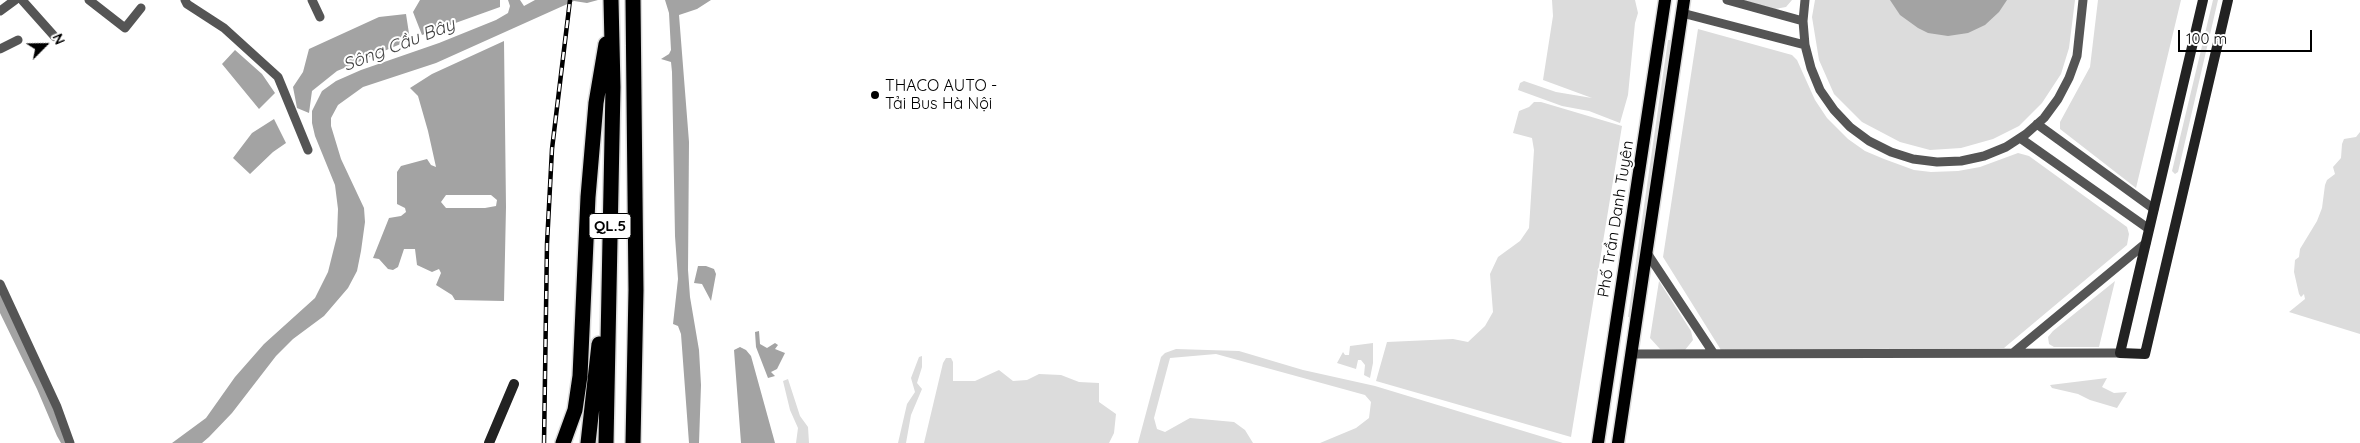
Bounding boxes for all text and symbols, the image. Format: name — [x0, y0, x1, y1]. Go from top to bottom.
water label: Sông Cầu Bây — [340, 14, 458, 76]
north arrow — [20, 20, 70, 70]
scale bar — [2180, 20, 2314, 52]
text: 100 m — [2186, 29, 2227, 48]
text: N — [49, 31, 69, 47]
place label: THACO AUTO - Tải Bus Hà Nội — [885, 76, 997, 114]
marker: THACO AUTO - Tải Bus Hà Nội — [869, 89, 881, 101]
street label: Phố Trần Danh Tuyên — [1594, 139, 1638, 299]
road number: QL.5 — [589, 214, 631, 238]

